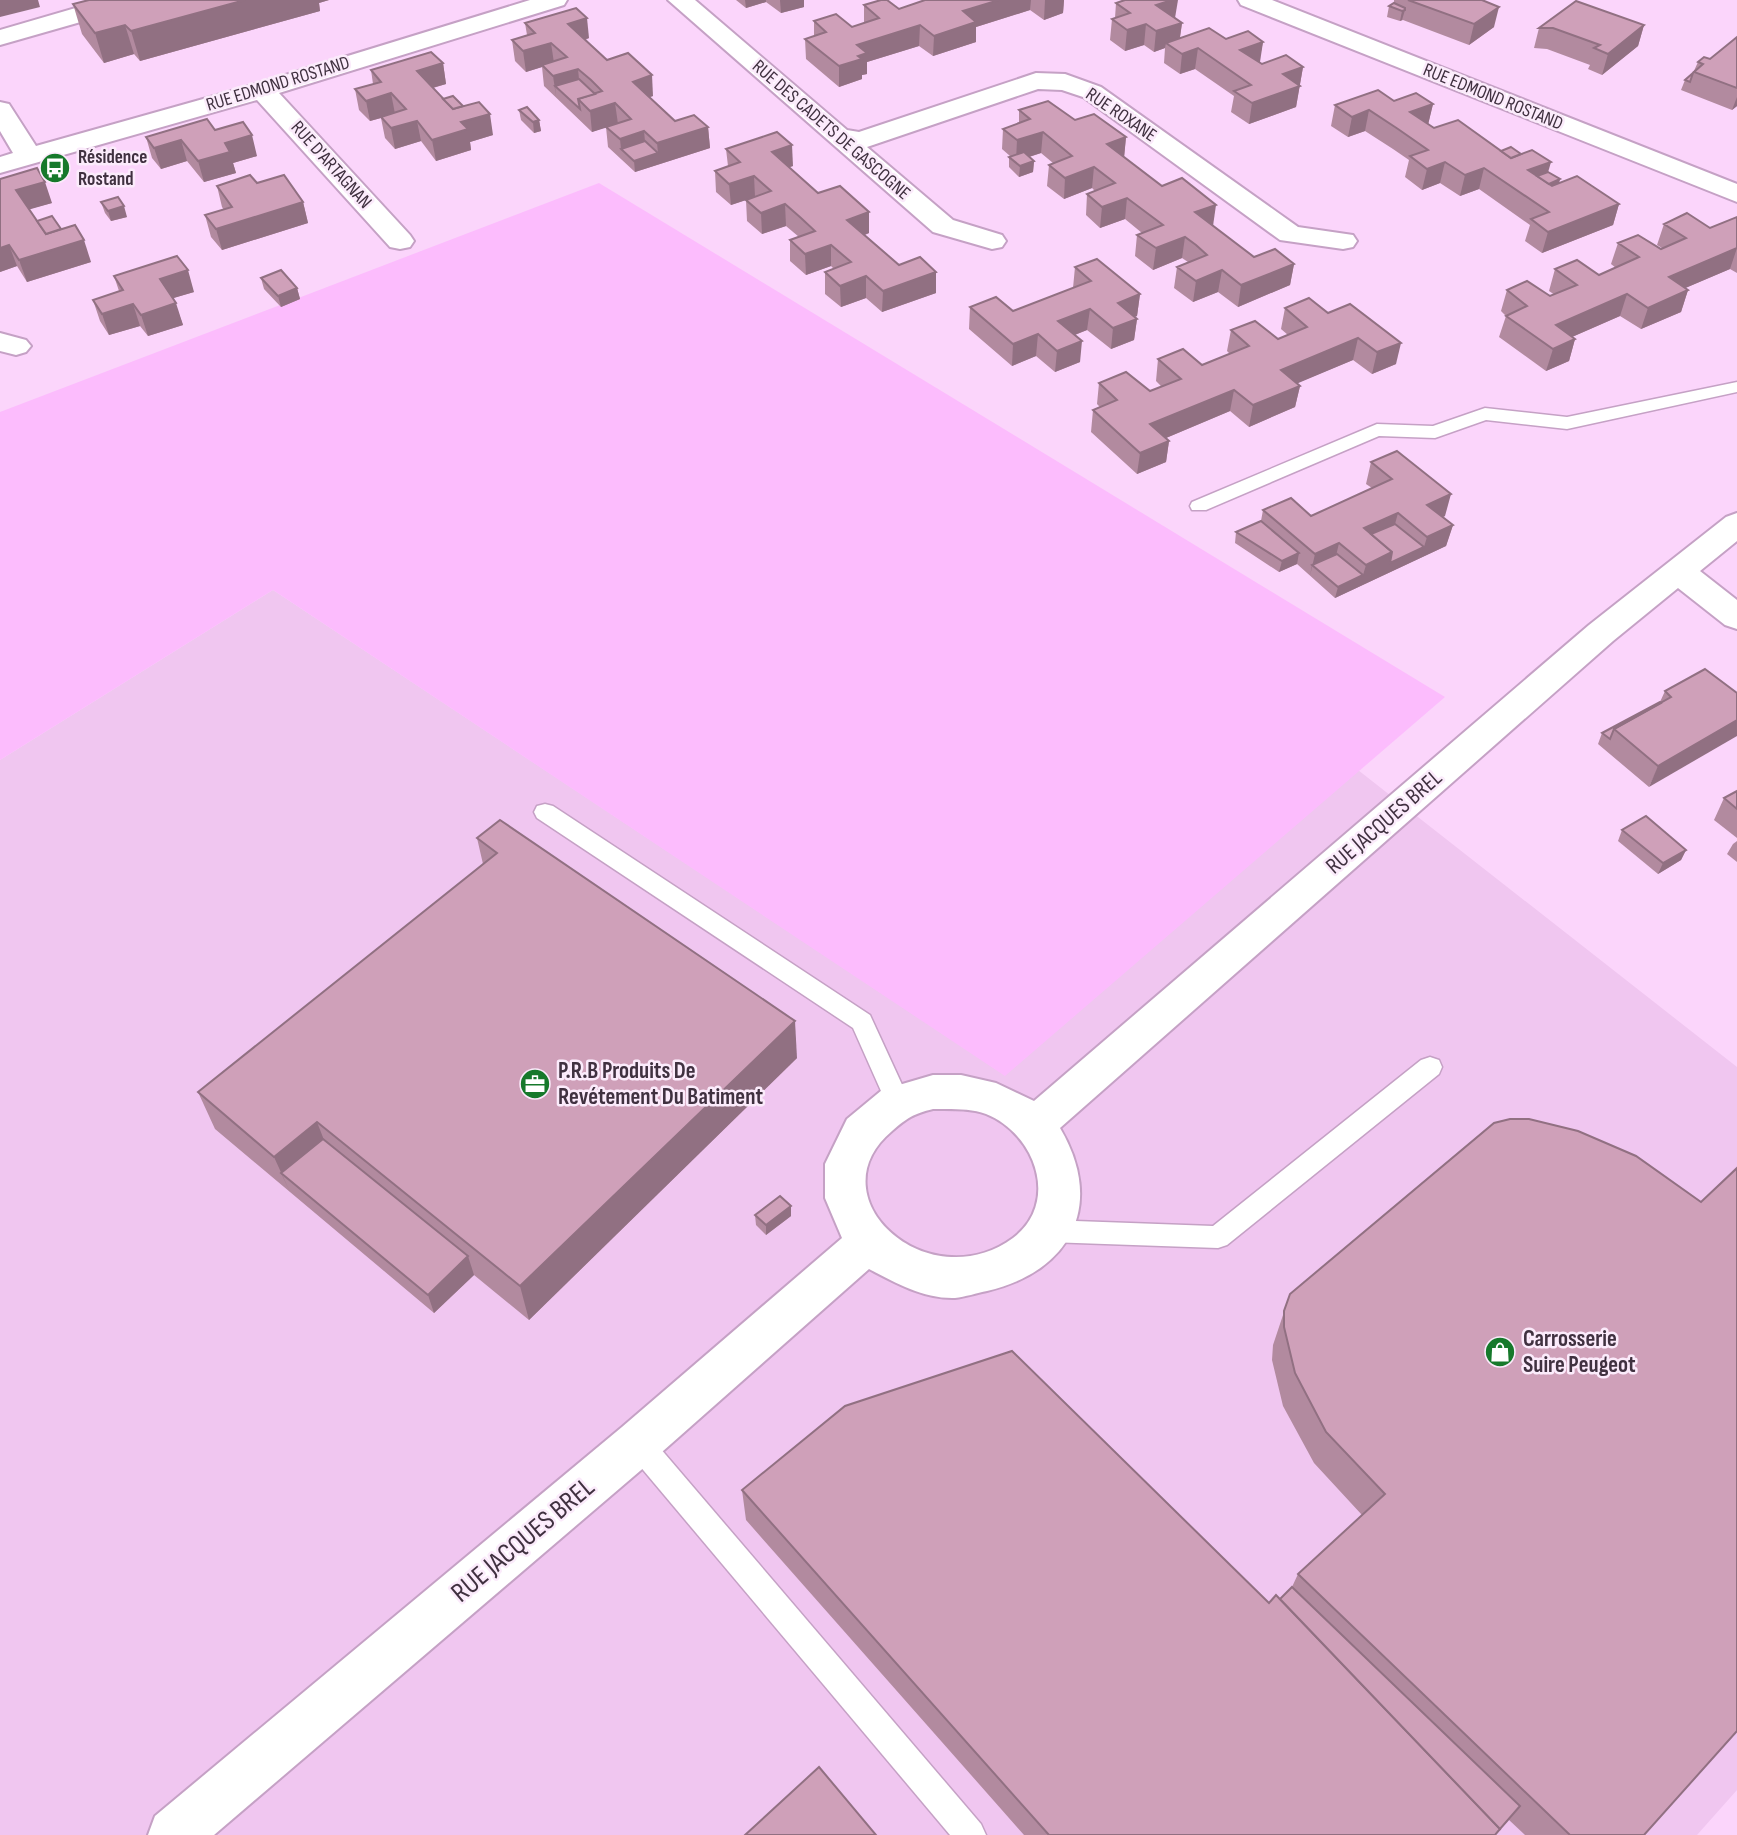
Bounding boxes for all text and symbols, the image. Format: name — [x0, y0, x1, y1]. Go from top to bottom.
street label: RUE EDMOND ROSTAND — [203, 51, 353, 117]
street label: RUE DES CADETS DE GASCOGNE — [747, 55, 915, 205]
street label: RUE EDMOND ROSTAND — [1420, 58, 1566, 136]
street label: RUE ROXANE — [1081, 83, 1161, 147]
street label: RUE D'ARTAGNAN — [286, 116, 376, 214]
place label: Résidence Rostand — [78, 146, 147, 191]
bus stop icon: Résidence Rostand — [38, 151, 72, 185]
street label: RUE JACQUES BREL — [1320, 764, 1448, 880]
place label: P.R.B Produits De Revétement Du Batiment — [558, 1057, 764, 1111]
office icon: P.R.B Produits De Revétement Du Batiment — [518, 1067, 552, 1101]
place label: Carrosserie Suire Peugeot — [1523, 1325, 1636, 1379]
shop icon: Carrosserie Suire Peugeot — [1483, 1335, 1517, 1369]
street label: RUE JACQUES BREL — [445, 1471, 601, 1609]

